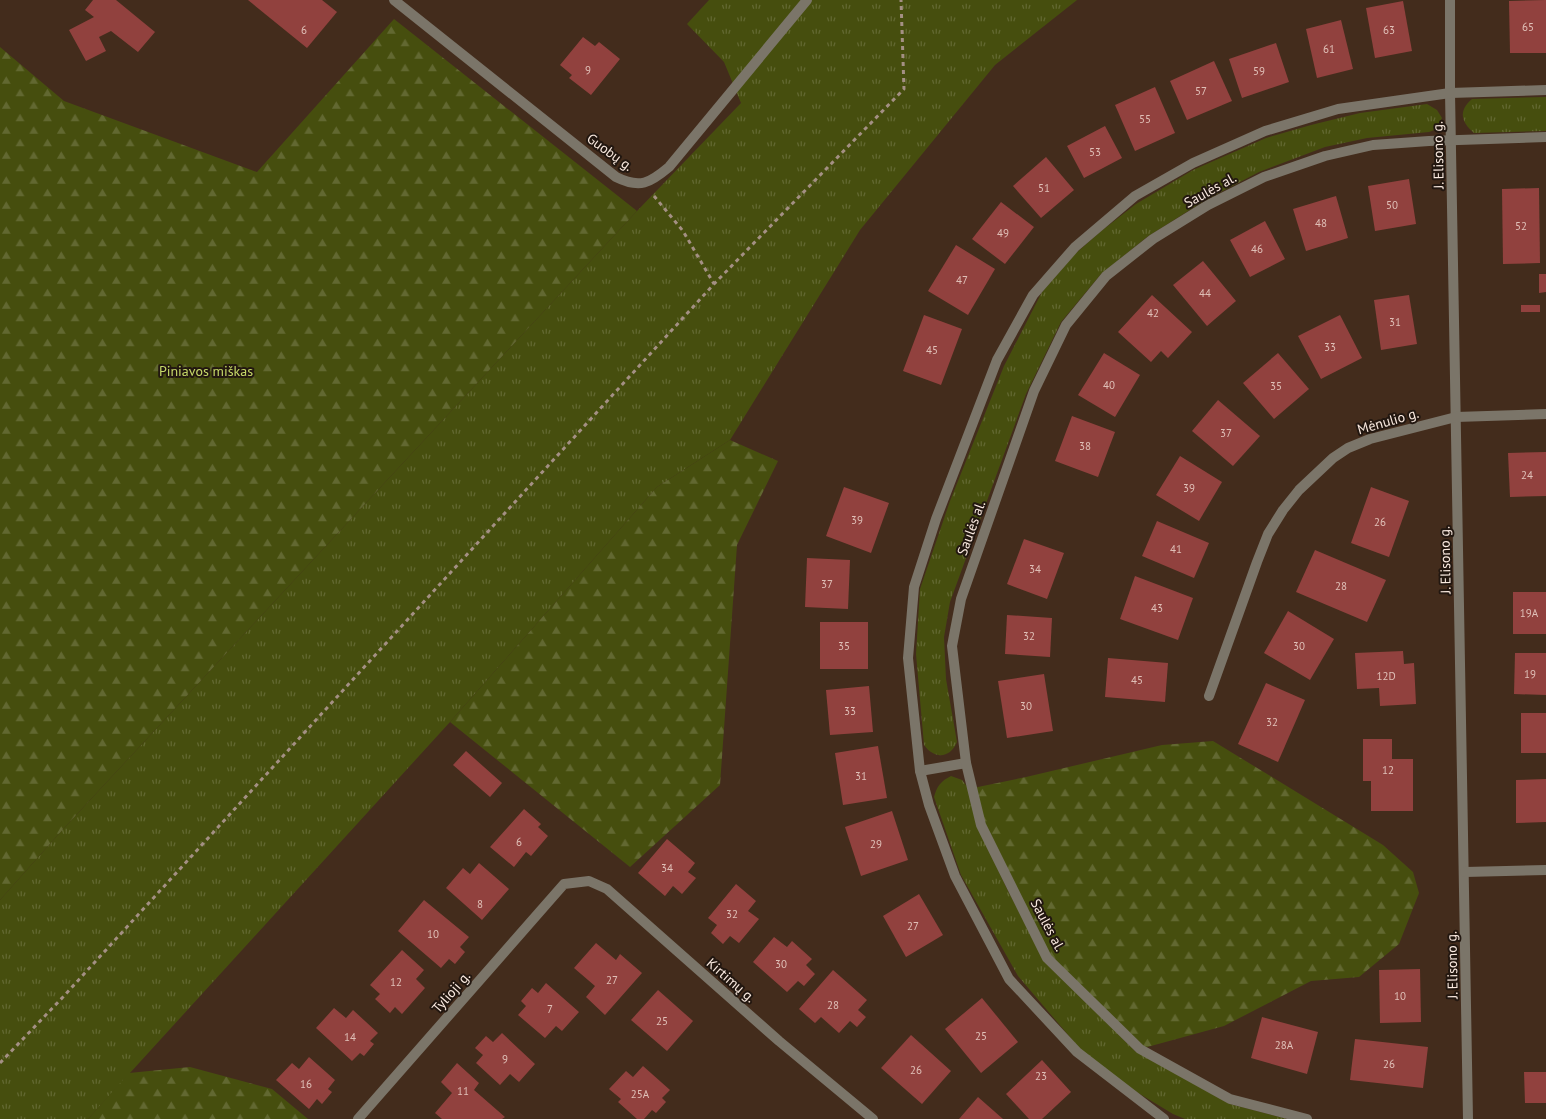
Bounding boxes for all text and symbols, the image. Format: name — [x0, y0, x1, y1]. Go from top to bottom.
house number: 65 — [1522, 20, 1534, 34]
house number: 6 — [301, 23, 307, 37]
house number: 63 — [1383, 23, 1395, 37]
house number: 61 — [1323, 42, 1335, 56]
house number: 9 — [585, 63, 591, 77]
house number: 59 — [1253, 64, 1265, 78]
house number: 57 — [1195, 84, 1207, 98]
house number: 55 — [1139, 112, 1151, 126]
street label: J. Elisono g. — [1428, 121, 1448, 190]
street label: Guobų g. — [583, 129, 637, 175]
house number: 53 — [1089, 145, 1101, 159]
street label: Saulės al. — [1181, 168, 1239, 212]
house number: 51 — [1038, 181, 1050, 195]
house number: 50 — [1386, 198, 1398, 212]
house number: 48 — [1315, 216, 1327, 230]
house number: 52 — [1515, 219, 1527, 233]
house number: 49 — [997, 226, 1009, 240]
house number: 46 — [1251, 242, 1263, 256]
house number: 47 — [956, 273, 968, 287]
house number: 44 — [1199, 286, 1211, 300]
house number: 42 — [1147, 306, 1159, 320]
house number: 31 — [1389, 315, 1401, 329]
house number: 33 — [1324, 340, 1336, 354]
house number: 45 — [926, 343, 938, 357]
park label: Piniavos miškas — [159, 362, 253, 380]
house number: 40 — [1103, 378, 1115, 392]
house number: 35 — [1270, 379, 1282, 393]
street label: Mėnulio g. — [1355, 404, 1421, 438]
house number: 37 — [1220, 426, 1232, 440]
house number: 38 — [1079, 439, 1091, 453]
house number: 24 — [1521, 468, 1533, 482]
house number: 39 — [1183, 481, 1195, 495]
street label: Saulės al. — [953, 498, 989, 558]
house number: 39 — [851, 513, 863, 527]
house number: 26 — [1374, 515, 1386, 529]
street label: J. Elisono g. — [1435, 526, 1455, 595]
house number: 41 — [1170, 542, 1182, 556]
house number: 34 — [1029, 562, 1041, 576]
house number: 37 — [821, 577, 833, 591]
house number: 28 — [1335, 579, 1347, 593]
house number: 43 — [1151, 601, 1163, 615]
house number: 19A — [1520, 606, 1539, 620]
house number: 32 — [1023, 629, 1035, 643]
house number: 35 — [838, 639, 850, 653]
house number: 30 — [1293, 639, 1305, 653]
house number: 19 — [1524, 667, 1536, 681]
house number: 12D — [1376, 669, 1396, 683]
house number: 45 — [1131, 673, 1143, 687]
house number: 30 — [1020, 699, 1032, 713]
house number: 33 — [844, 704, 856, 718]
house number: 32 — [1266, 715, 1278, 729]
house number: 12 — [1382, 763, 1394, 777]
house number: 31 — [855, 769, 867, 783]
house number: 6 — [516, 835, 522, 849]
house number: 29 — [870, 837, 882, 851]
house number: 34 — [661, 861, 673, 875]
street label: Saulės al. — [1027, 896, 1069, 954]
house number: 8 — [477, 897, 483, 911]
house number: 32 — [726, 907, 738, 921]
house number: 27 — [907, 919, 919, 933]
house number: 10 — [427, 927, 439, 941]
street label: J. Elisono g. — [1442, 931, 1462, 1000]
street label: Kirtimų g. — [703, 954, 759, 1006]
house number: 30 — [775, 957, 787, 971]
street label: Tylioji g. — [428, 967, 474, 1017]
house number: 27 — [606, 973, 618, 987]
house number: 12 — [390, 975, 402, 989]
house number: 10 — [1394, 989, 1406, 1003]
house number: 28 — [827, 998, 839, 1012]
house number: 7 — [547, 1002, 553, 1016]
house number: 25 — [656, 1014, 668, 1028]
house number: 25 — [975, 1029, 987, 1043]
house number: 14 — [344, 1030, 356, 1044]
house number: 28A — [1275, 1038, 1294, 1052]
house number: 9 — [502, 1052, 508, 1066]
house number: 26 — [1383, 1057, 1395, 1071]
house number: 26 — [910, 1063, 922, 1077]
house number: 23 — [1035, 1069, 1047, 1083]
house number: 16 — [300, 1077, 312, 1091]
house number: 11 — [457, 1084, 469, 1098]
house number: 25A — [631, 1087, 650, 1101]

